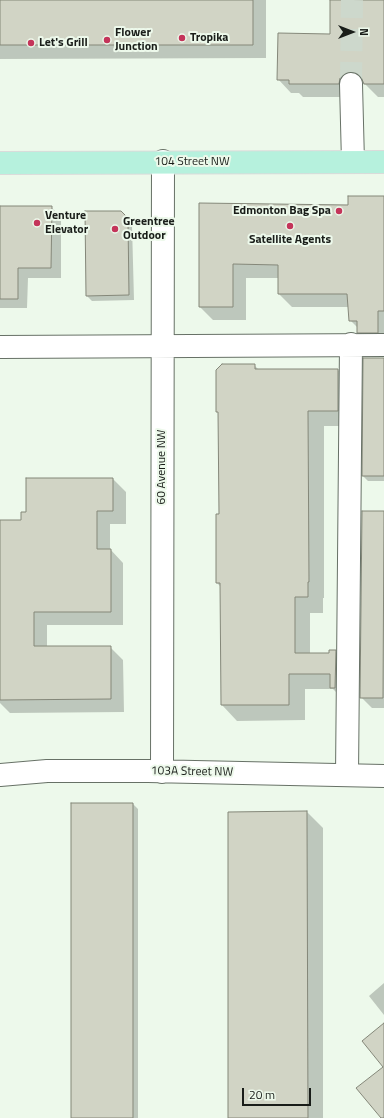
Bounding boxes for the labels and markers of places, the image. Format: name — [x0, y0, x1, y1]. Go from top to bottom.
place label: Flower Junction — [115, 26, 158, 54]
place label: Tropika — [190, 31, 228, 45]
marker: Tropika — [177, 33, 187, 43]
marker: Flower Junction — [102, 35, 112, 45]
place label: Let's Grill — [39, 36, 88, 50]
marker: Let's Grill — [26, 38, 36, 48]
place label: Edmonton Bag Spa — [233, 204, 331, 218]
marker: Edmonton Bag Spa — [334, 206, 344, 216]
place label: Venture Elevator — [45, 209, 88, 237]
place label: Greentree Outdoor — [123, 215, 175, 243]
marker: Venture Elevator — [32, 218, 42, 228]
marker: Satellite Agents — [285, 221, 295, 231]
marker: Greentree Outdoor — [110, 224, 120, 234]
place label: Satellite Agents — [249, 233, 331, 247]

